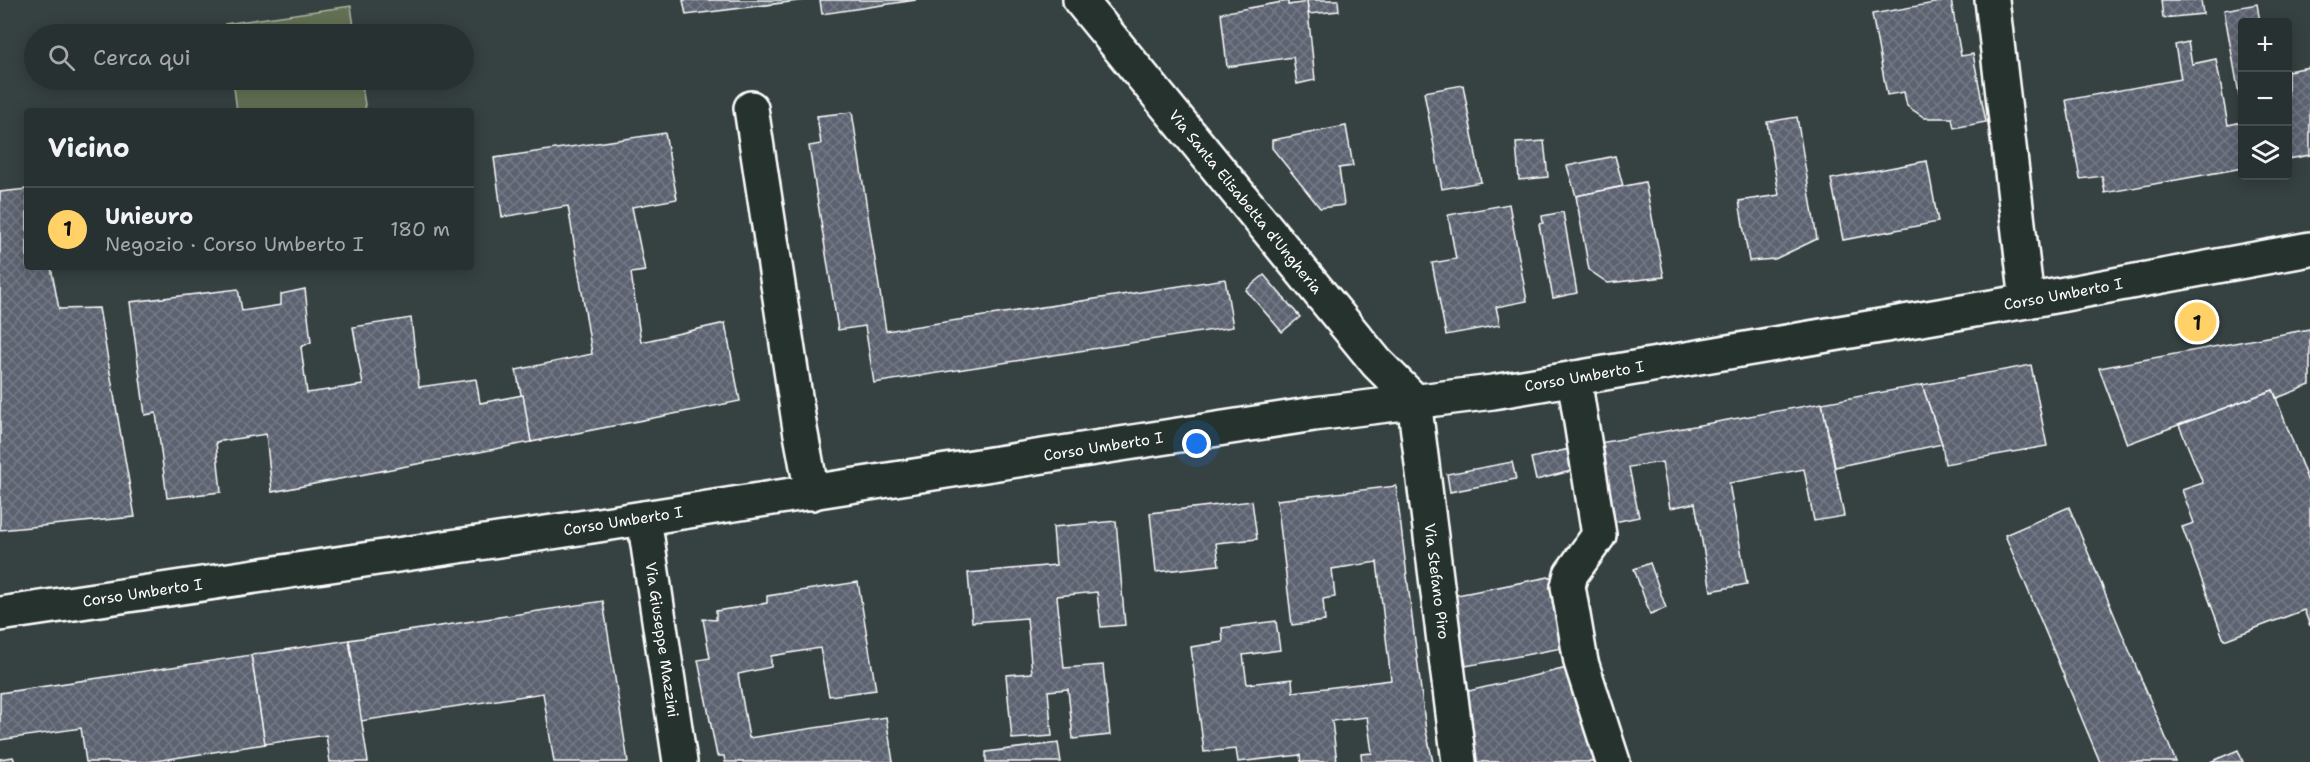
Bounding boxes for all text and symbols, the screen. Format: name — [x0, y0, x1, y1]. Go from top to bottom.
map controls — [2238, 18, 2292, 180]
button: + — [2238, 18, 2292, 72]
search box — [24, 24, 474, 90]
icon: search — [45, 41, 78, 74]
text: Cerca qui — [93, 43, 191, 72]
button: − — [2238, 72, 2292, 126]
street label: Via Santa Elisabetta d'Ungheria — [1164, 106, 1327, 299]
button: layers — [2238, 126, 2292, 180]
text: Vicino — [48, 130, 130, 165]
text: Unieuro — [105, 202, 193, 231]
text: 1 — [63, 216, 72, 242]
text: 180 m — [390, 216, 450, 242]
text: Negozio · Corso Umberto I — [105, 231, 364, 257]
street label: Corso Umberto I — [2002, 274, 2124, 315]
pin: 1 — [2178, 300, 2216, 344]
street label: Corso Umberto I — [1523, 356, 1645, 396]
street label: Corso Umberto I — [1042, 428, 1165, 466]
your location — [1182, 429, 1211, 458]
street label: Corso Umberto I — [562, 502, 684, 540]
street label: Via Stefano Piro — [1419, 522, 1454, 640]
street label: Via Giuseppe Mazzini — [641, 561, 683, 719]
street label: Corso Umberto I — [81, 574, 204, 612]

